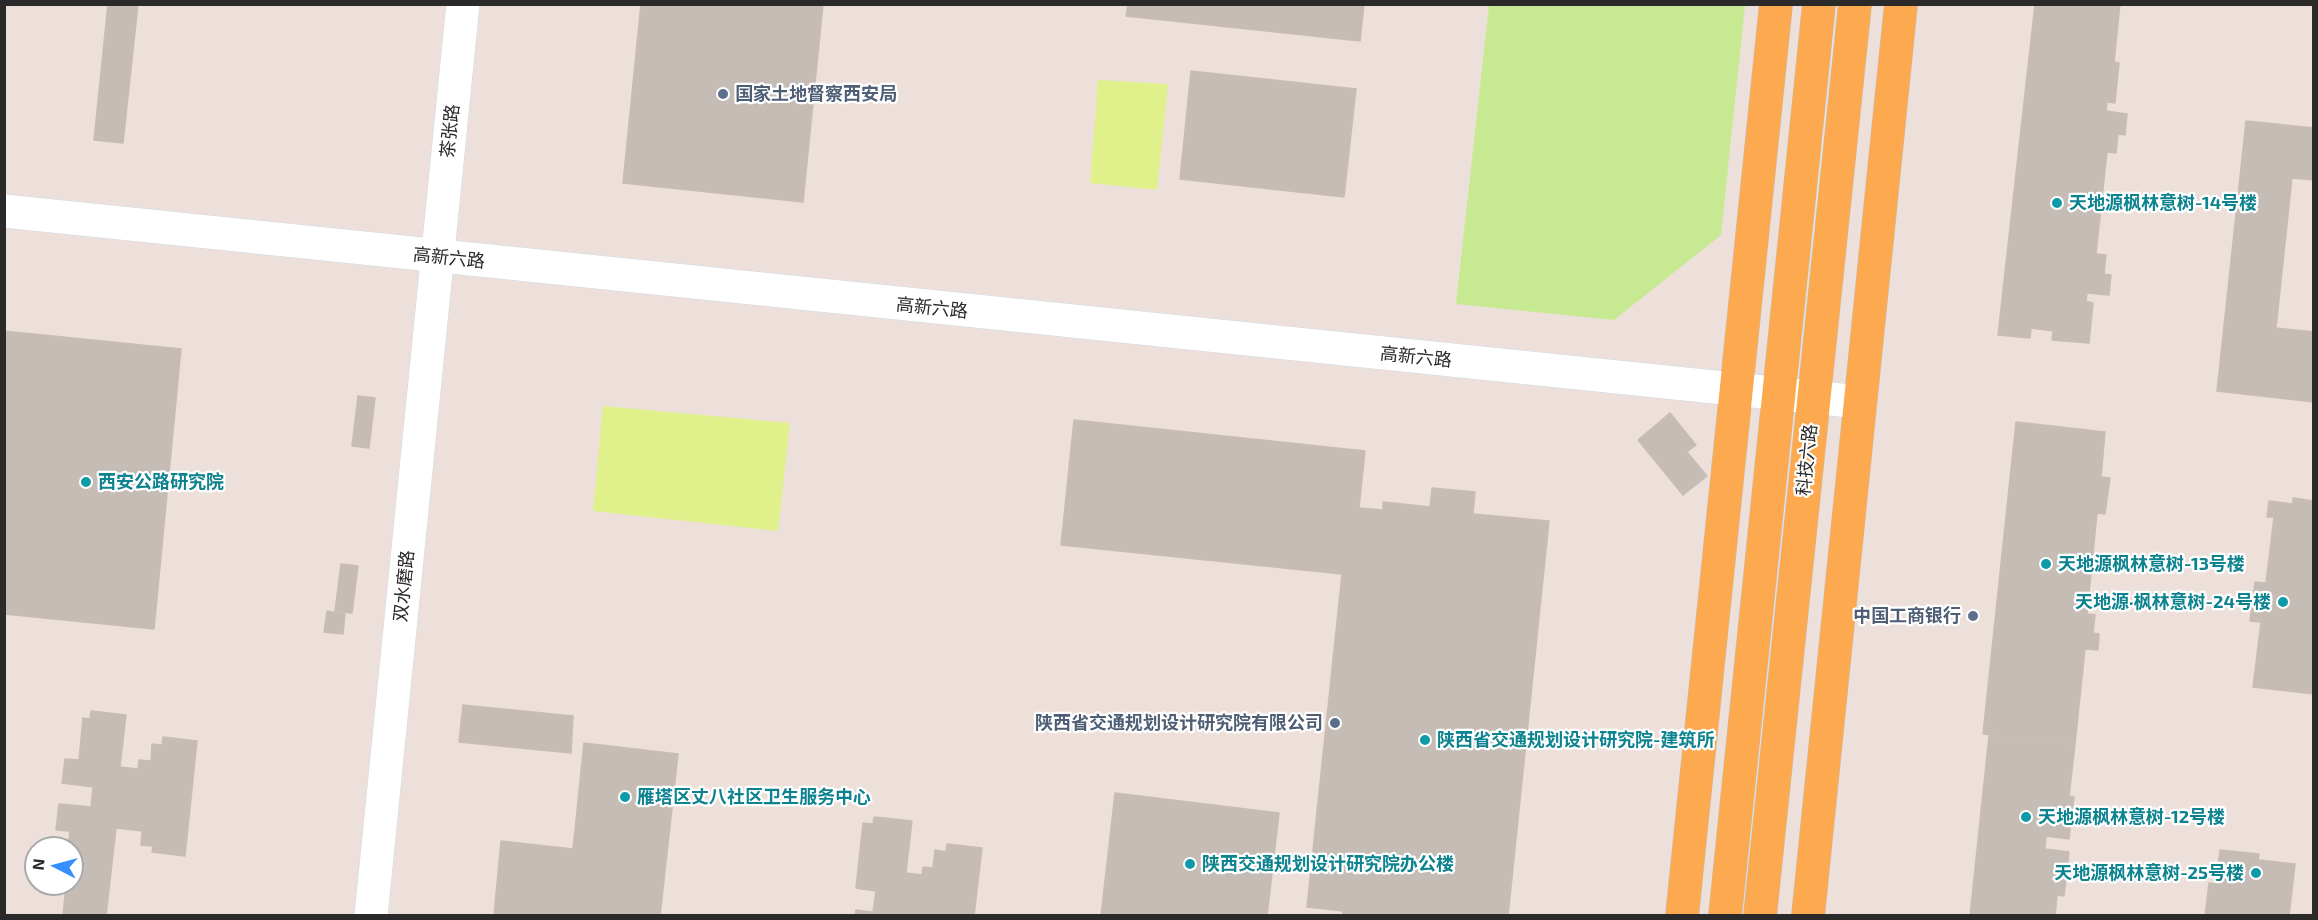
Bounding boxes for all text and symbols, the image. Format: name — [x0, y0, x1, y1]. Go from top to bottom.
place label: 国家土地督察西安局 — [735, 83, 897, 105]
marker: 国家土地督察西安局 — [716, 87, 730, 101]
street label: 茶张路 — [436, 103, 464, 159]
place label: 天地源枫林意树-14号楼 — [2069, 192, 2257, 214]
marker: 天地源枫林意树-14号楼 — [2050, 196, 2064, 210]
street label: 高新六路 — [412, 243, 486, 273]
street label: 高新六路 — [895, 293, 969, 323]
street label: 高新六路 — [1379, 342, 1453, 372]
street label: 科技六路 — [1792, 423, 1822, 497]
place label: 西安公路研究院 — [98, 471, 224, 493]
marker: 西安公路研究院 — [79, 475, 93, 489]
street label: 双水磨路 — [389, 549, 419, 623]
place label: 天地源枫林意树-13号楼 — [2058, 553, 2245, 575]
marker: 天地源枫林意树-13号楼 — [2039, 557, 2053, 571]
place label: 天地源·枫林意树-24号楼 — [2075, 591, 2271, 613]
marker: 天地源·枫林意树-24号楼 — [2276, 595, 2290, 609]
place label: 中国工商银行 — [1853, 605, 1961, 627]
marker: 中国工商银行 — [1966, 609, 1980, 623]
place label: 陕西省交通规划设计研究院有限公司 — [1035, 712, 1323, 734]
marker: 陕西省交通规划设计研究院有限公司 — [1328, 716, 1342, 730]
place label: 陕西省交通规划设计研究院-建筑所 — [1437, 729, 1714, 751]
marker: 陕西省交通规划设计研究院-建筑所 — [1418, 733, 1432, 747]
place label: 雁塔区丈八社区卫生服务中心 — [637, 786, 871, 808]
marker: 雁塔区丈八社区卫生服务中心 — [618, 790, 632, 804]
place label: 天地源枫林意树-12号楼 — [2038, 806, 2225, 828]
marker: 天地源枫林意树-12号楼 — [2019, 810, 2033, 824]
north arrow — [24, 836, 84, 896]
place label: 陕西交通规划设计研究院办公楼 — [1202, 853, 1454, 875]
marker: 陕西交通规划设计研究院办公楼 — [1183, 857, 1197, 871]
text: N — [28, 858, 48, 871]
place label: 天地源枫林意树-25号楼 — [2054, 862, 2244, 884]
marker: 天地源枫林意树-25号楼 — [2249, 866, 2263, 880]

